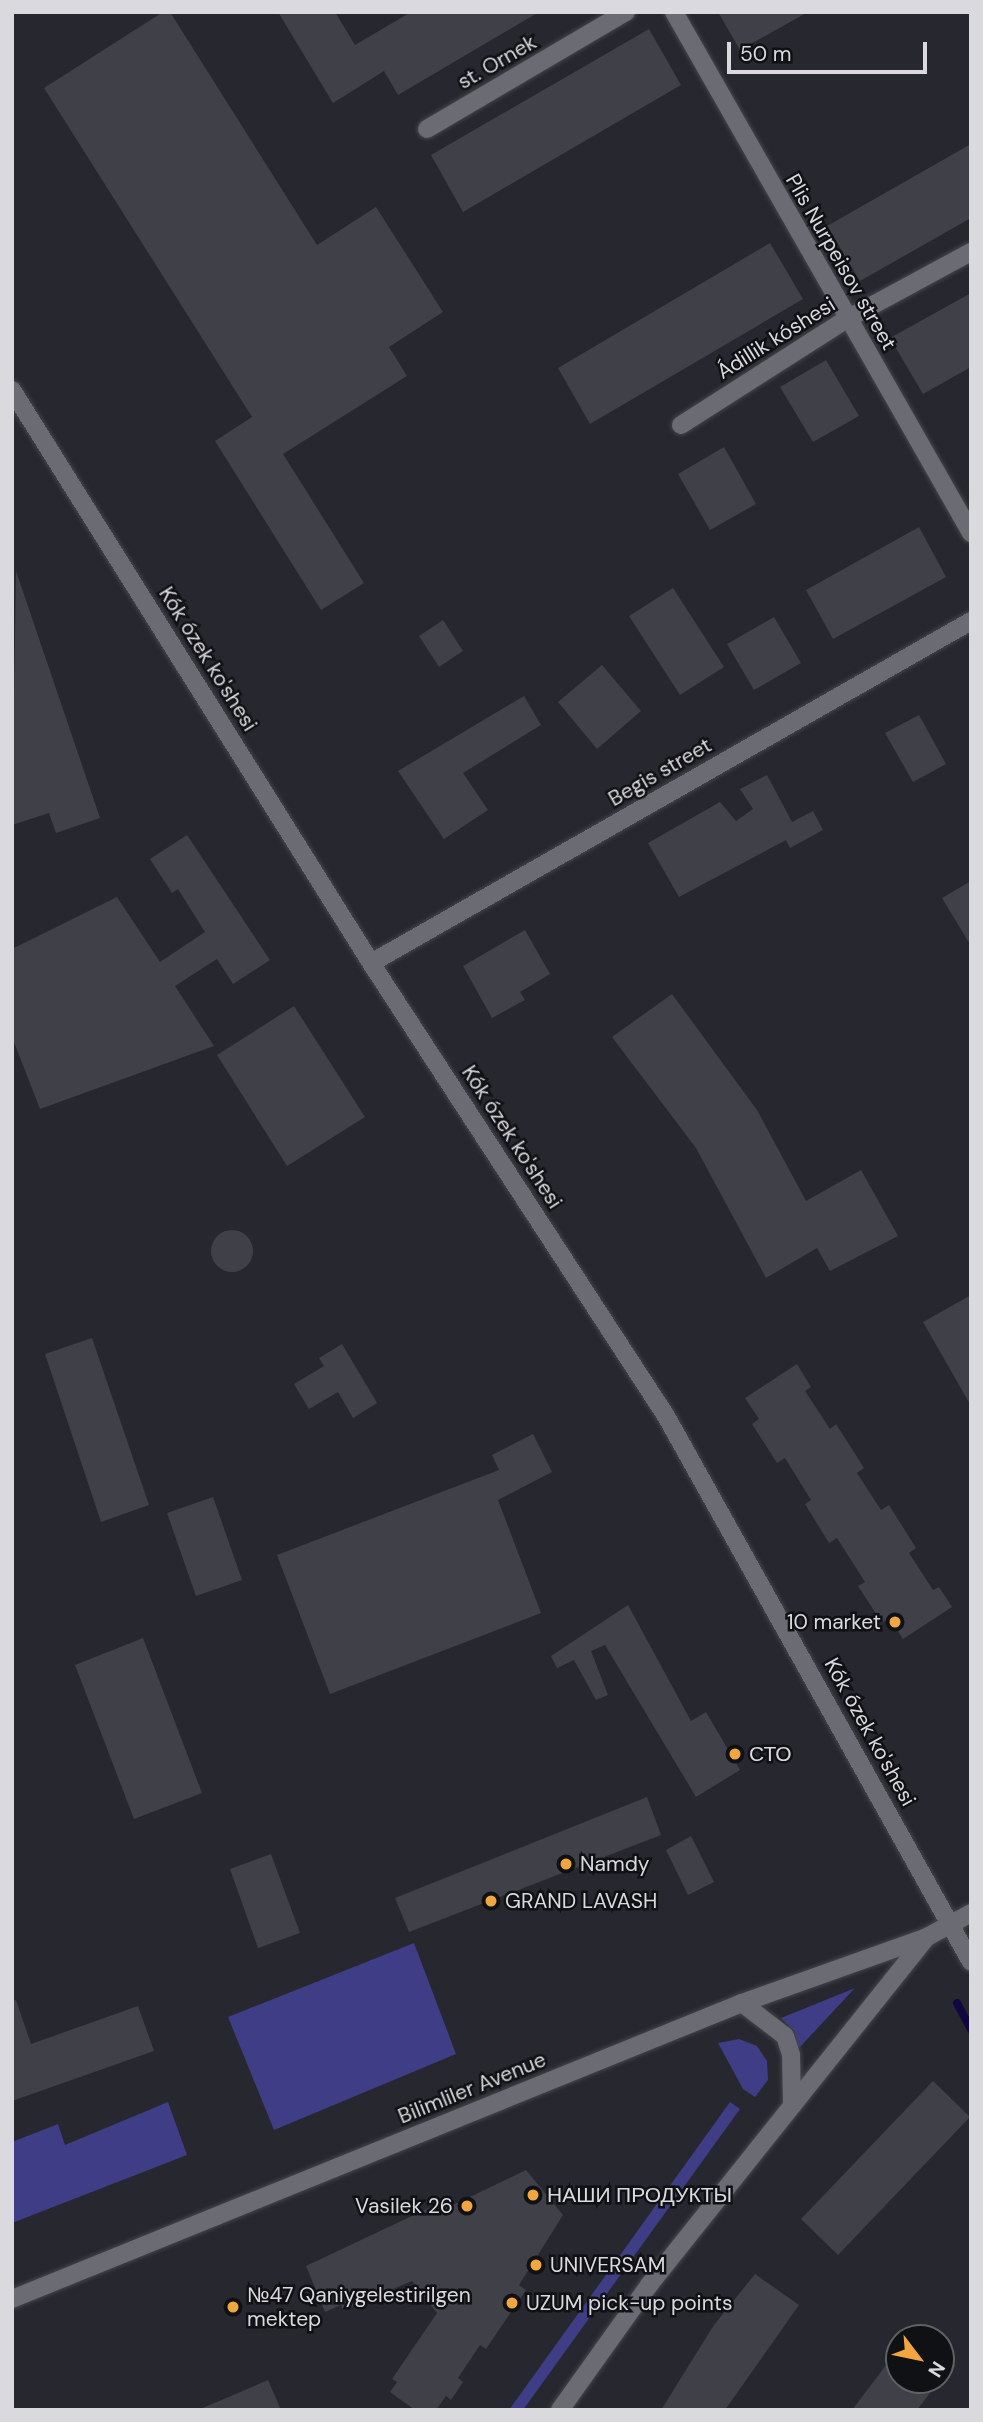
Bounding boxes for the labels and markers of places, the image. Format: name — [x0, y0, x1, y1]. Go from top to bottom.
place label: 10 market — [787, 1609, 881, 1635]
marker: 10 market — [887, 1614, 903, 1630]
place label: СТО — [749, 1741, 792, 1767]
marker: СТО — [727, 1746, 743, 1762]
place label: Namdy — [580, 1851, 649, 1877]
marker: Namdy — [558, 1856, 574, 1872]
place label: GRAND LAVASH — [505, 1888, 657, 1914]
marker: GRAND LAVASH — [483, 1893, 499, 1909]
place label: НАШИ ПРОДУКТЫ — [547, 2182, 732, 2208]
marker: НАШИ ПРОДУКТЫ — [525, 2187, 541, 2203]
place label: Vasilek 26 — [355, 2193, 453, 2219]
marker: Vasilek 26 — [459, 2198, 475, 2214]
place label: UNIVERSAM — [550, 2252, 665, 2278]
marker: UNIVERSAM — [528, 2257, 544, 2273]
place label: №47 Qaniygelestirilgen mektep — [247, 2282, 471, 2332]
place label: UZUM pick-up points — [526, 2290, 732, 2316]
marker: UZUM pick-up points — [504, 2295, 520, 2311]
marker: №47 Qaniygelestirilgen mektep — [225, 2299, 241, 2315]

